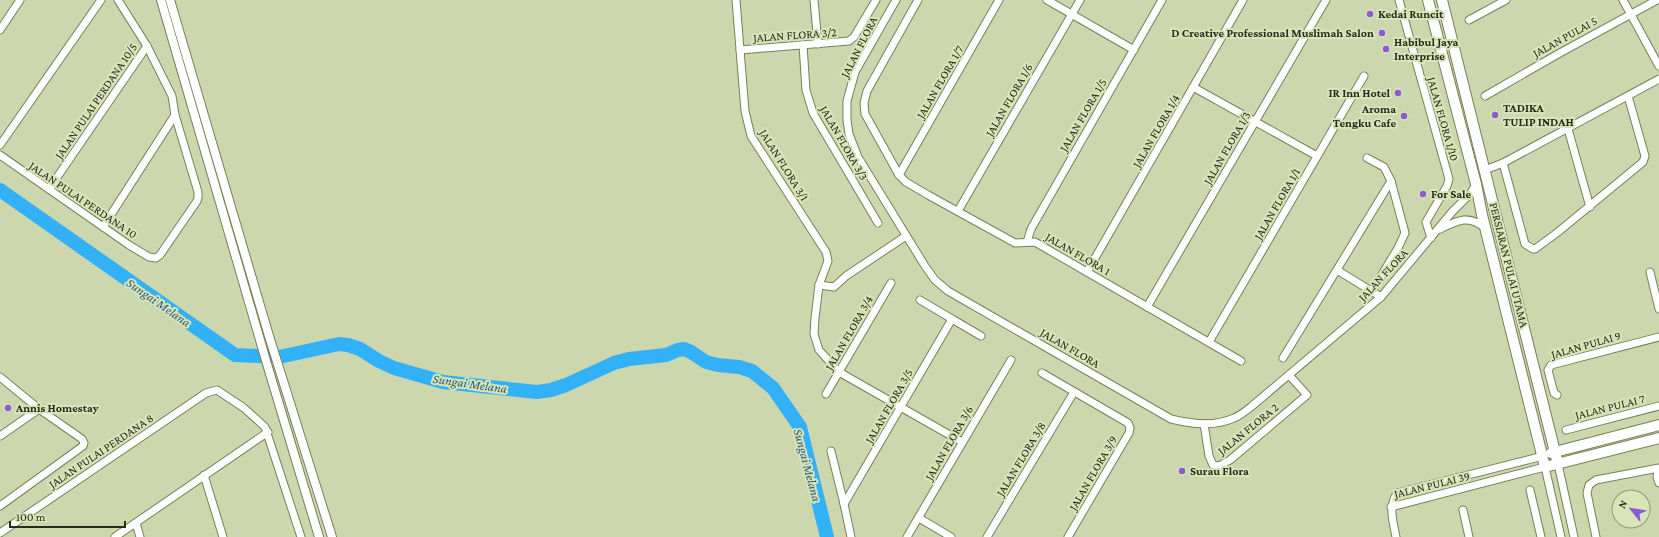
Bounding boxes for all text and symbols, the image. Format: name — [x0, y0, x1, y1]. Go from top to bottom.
place label: Kedai Runcit — [1378, 7, 1444, 21]
marker: Kedai Runcit — [1365, 9, 1375, 19]
street label: JALAN FLORA — [837, 14, 880, 81]
street label: JALAN PULAI 5 — [1529, 14, 1600, 61]
street label: JALAN FLORA 3/2 — [752, 25, 838, 45]
place label: D Creative Professional Muslimah Salon — [1171, 26, 1374, 40]
marker: D Creative Professional Muslimah Salon — [1377, 28, 1387, 38]
place label: Habibul Jaya Interprise — [1394, 35, 1459, 63]
street label: JALAN PULAI PERDANA 10/5 — [51, 40, 140, 162]
street label: JALAN FLORA 1/7 — [913, 43, 967, 122]
marker: Habibul Jaya Interprise — [1381, 44, 1391, 54]
street label: JALAN FLORA 1/6 — [982, 61, 1036, 140]
street label: JALAN FLORA 1/10 — [1424, 74, 1462, 163]
street label: JALAN FLORA 1/5 — [1056, 76, 1110, 155]
place label: IR Inn Hotel — [1328, 86, 1391, 100]
marker: IR Inn Hotel — [1393, 88, 1403, 98]
street label: JALAN FLORA 1/4 — [1129, 92, 1183, 171]
place label: TADIKA TULIP INDAH — [1503, 101, 1574, 129]
street label: JALAN FLORA 3/3 — [817, 102, 871, 183]
place label: Aroma Tengku Cafe — [1333, 102, 1396, 130]
street label: JALAN FLORA 1/3 — [1200, 109, 1254, 188]
marker: TADIKA TULIP INDAH — [1490, 110, 1500, 120]
marker: Aroma Tengku Cafe — [1399, 111, 1409, 121]
street label: JALAN FLORA 3/1 — [756, 126, 812, 203]
street label: JALAN PULAI PERDANA 10 — [25, 158, 140, 242]
street label: JALAN FLORA 1/1 — [1250, 166, 1303, 243]
place label: For Sale — [1431, 187, 1472, 201]
marker: For Sale — [1418, 189, 1428, 199]
street label: PERSIARAN PULAI UTAMA — [1487, 201, 1531, 329]
street label: JALAN FLORA 1 — [1042, 229, 1113, 278]
street label: JALAN FLORA — [1355, 246, 1411, 305]
water label: Sungai Melana — [124, 275, 194, 330]
street label: JALAN FLORA 3/4 — [822, 293, 876, 374]
street label: JALAN FLORA — [1037, 325, 1102, 371]
street label: JALAN PULAI 9 — [1549, 328, 1623, 362]
street label: JALAN FLORA 3/5 — [862, 366, 916, 447]
water label: Sungai Melana — [432, 371, 508, 396]
street label: JALAN PULAI 7 — [1573, 391, 1647, 423]
street label: JALAN FLORA 2 — [1214, 400, 1282, 458]
place label: Annis Homestay — [15, 401, 99, 415]
marker: Annis Homestay — [3, 403, 13, 413]
street label: JALAN FLORA 3/6 — [921, 403, 976, 484]
street label: JALAN PULAI PERDANA 8 — [45, 411, 156, 492]
street label: JALAN FLORA 3/8 — [993, 419, 1049, 500]
water label: Sungai Melana — [791, 427, 824, 503]
street label: JALAN FLORA 3/9 — [1065, 433, 1120, 514]
place label: Surau Flora — [1190, 464, 1249, 478]
marker: Surau Flora — [1177, 466, 1187, 476]
street label: JALAN PULAI 39 — [1392, 469, 1471, 501]
north arrow — [1611, 489, 1651, 529]
text: N — [1615, 497, 1630, 510]
scale bar — [10, 503, 125, 529]
text: 100 m — [16, 510, 46, 524]

